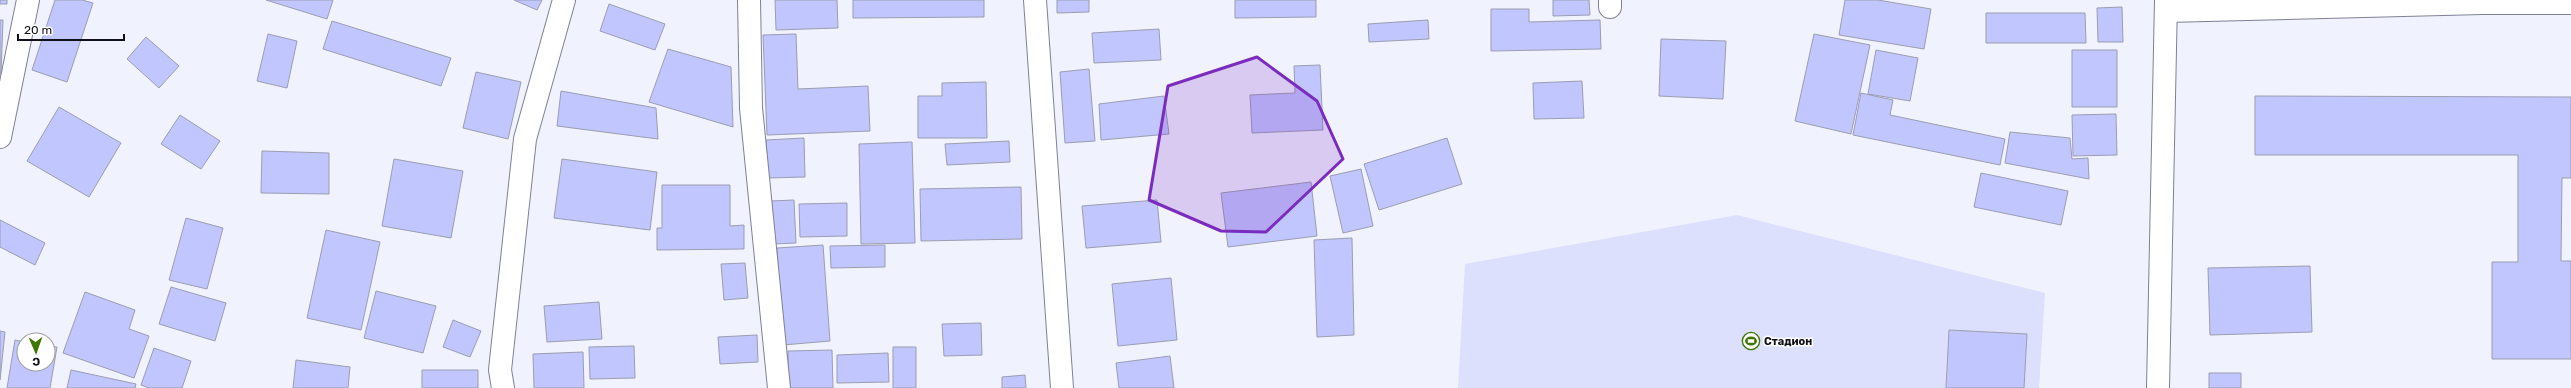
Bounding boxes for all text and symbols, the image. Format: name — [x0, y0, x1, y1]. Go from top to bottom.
scale bar — [18, 16, 124, 42]
text: 20 m — [24, 23, 52, 37]
sports icon: Стадион — [1741, 331, 1761, 351]
north arrow — [16, 332, 56, 372]
place label: Стадион — [1764, 335, 1812, 348]
text: С — [32, 355, 40, 368]

